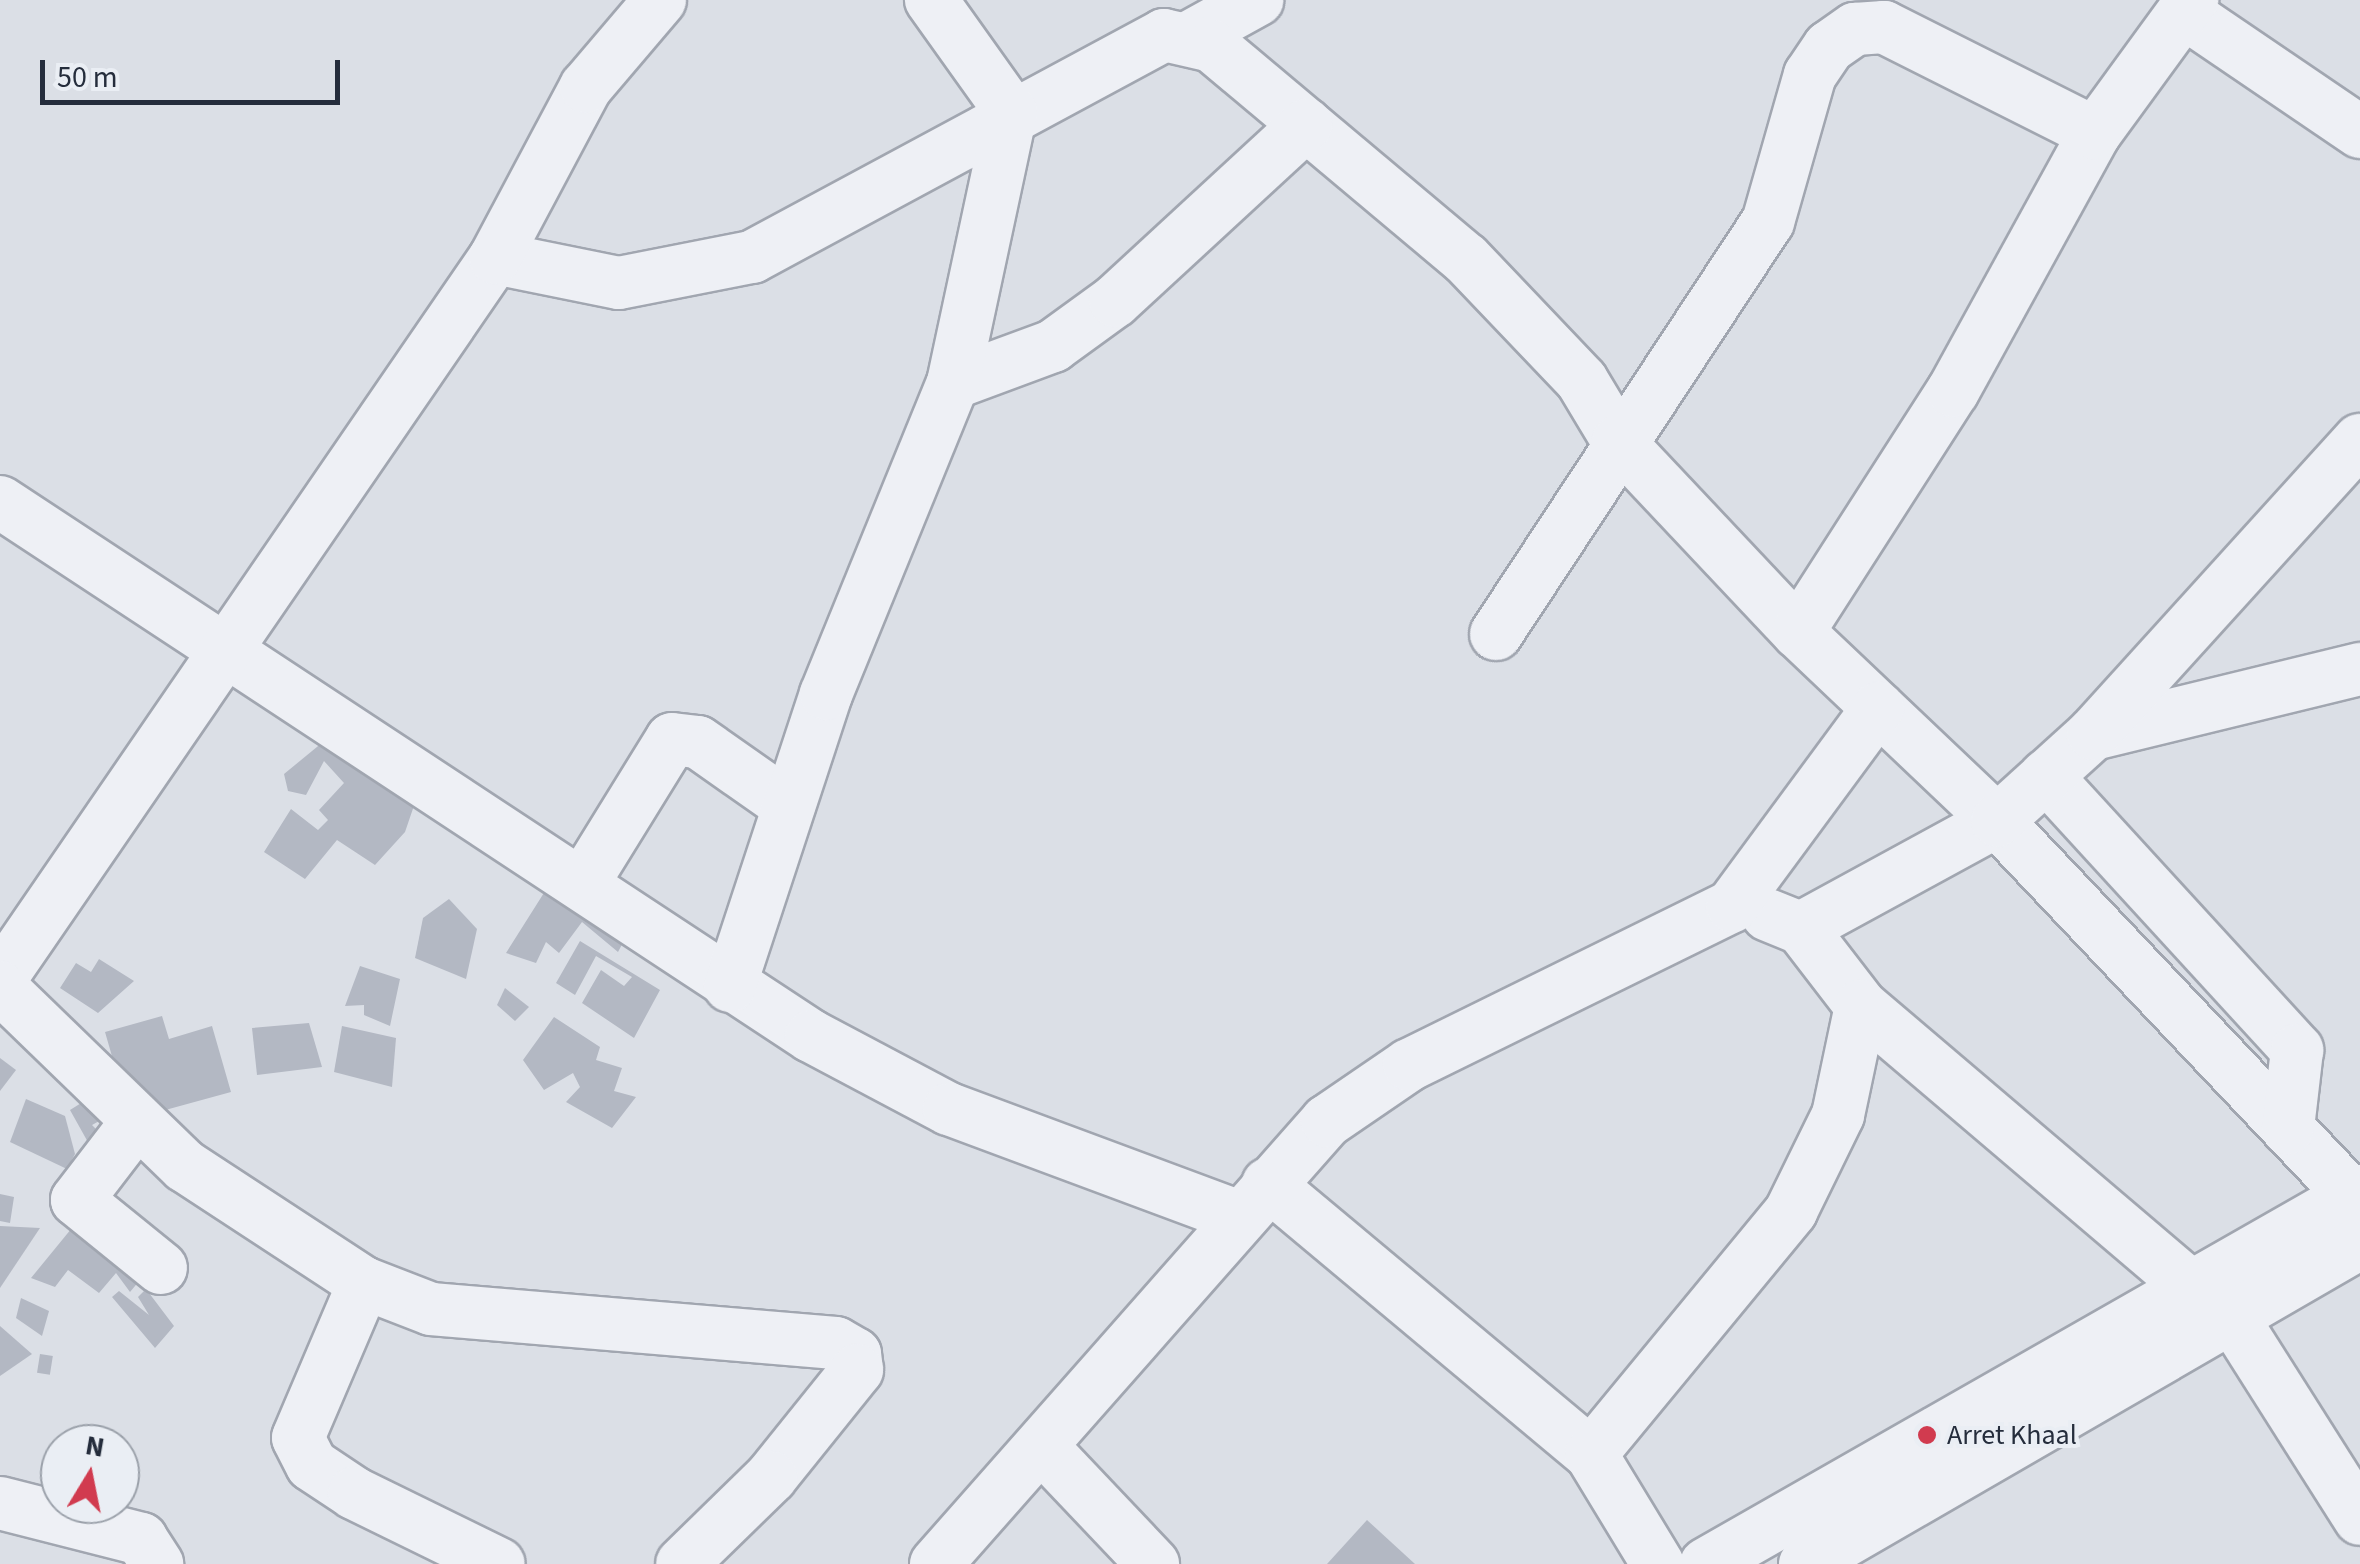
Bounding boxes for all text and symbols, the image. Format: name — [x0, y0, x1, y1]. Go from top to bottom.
scale bar — [45, 40, 345, 102]
text: 50 m — [57, 56, 118, 99]
place label: Arret Khaal — [1947, 1418, 2077, 1452]
north arrow — [40, 1424, 140, 1524]
marker: Arret Khaal — [1916, 1424, 1938, 1446]
text: N — [82, 1425, 108, 1468]

